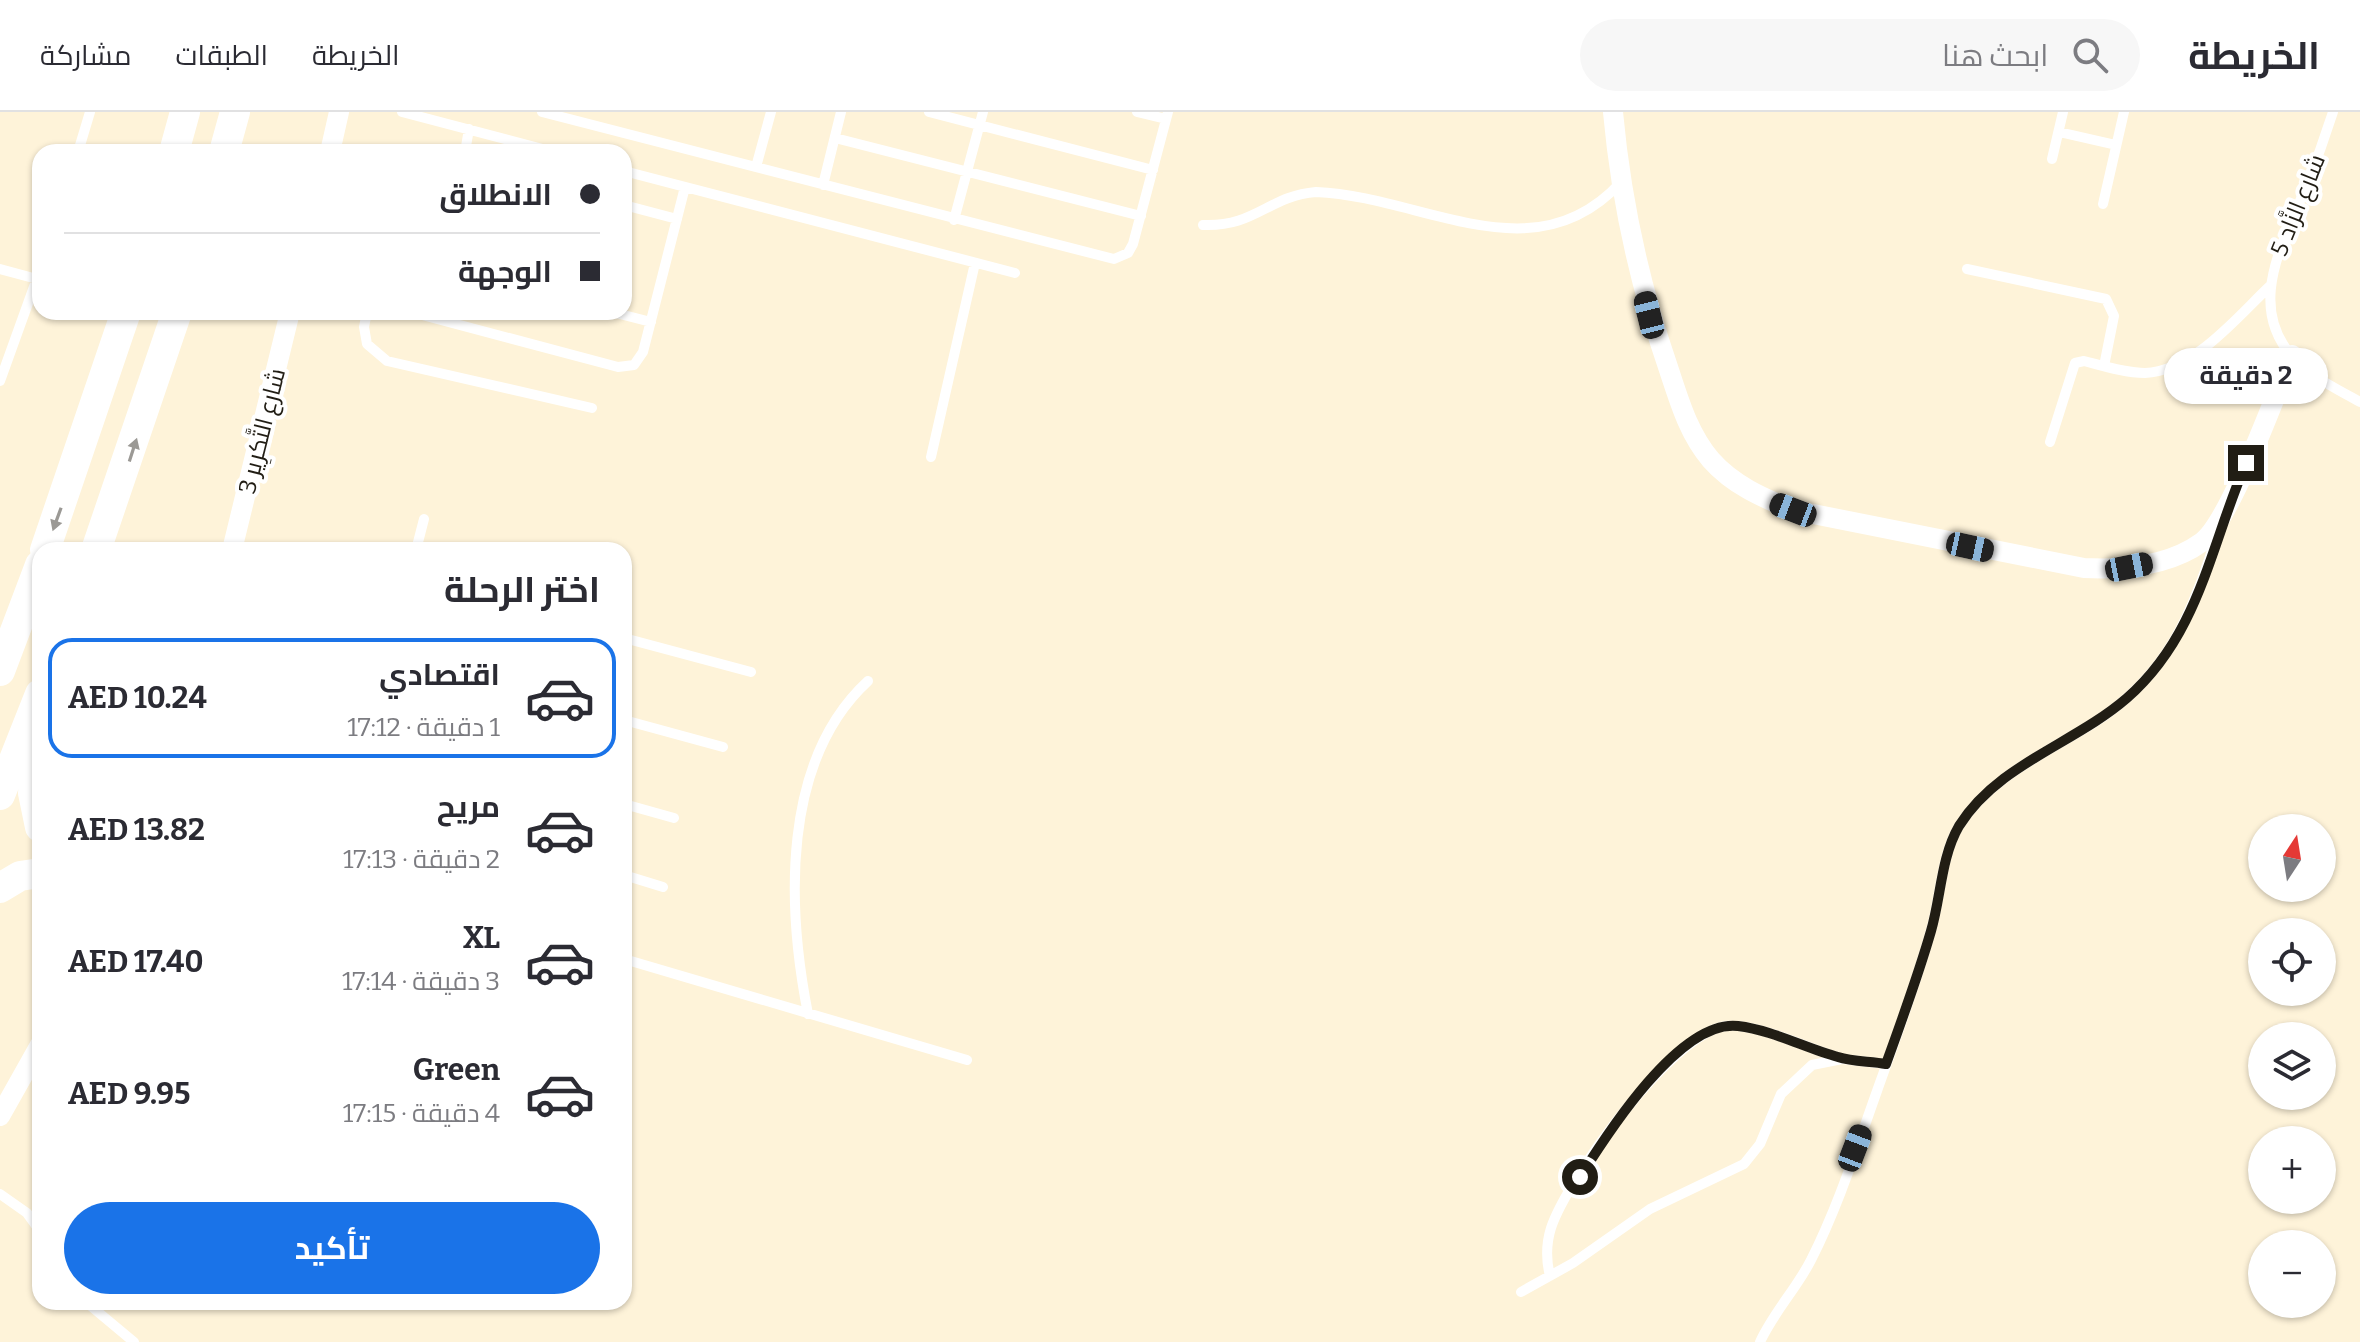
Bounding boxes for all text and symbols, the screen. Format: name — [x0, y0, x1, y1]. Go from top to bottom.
search box — [1580, 19, 2140, 91]
icon: search — [2068, 33, 2112, 77]
text: الخريطة — [2188, 33, 2320, 79]
text: ابحث هنا — [1942, 38, 2048, 74]
text: مشاركة — [40, 39, 131, 72]
text: الطبقات — [175, 39, 268, 72]
text: الخريطة — [312, 39, 399, 72]
street label: شارع الزَّاد 5 — [2265, 150, 2333, 261]
text: الانطلاق — [439, 177, 552, 213]
text: الوجهة — [458, 254, 552, 290]
car — [1632, 289, 1666, 341]
callout: 2 دقيقة — [2164, 347, 2328, 403]
text: 2 دقيقة — [2200, 360, 2292, 391]
street label: شارع التَّكرِير 3 — [232, 365, 293, 497]
one-way arrow — [127, 438, 139, 462]
route end — [2228, 445, 2264, 481]
car — [1766, 490, 1820, 530]
one-way arrow — [50, 507, 62, 531]
car — [1944, 530, 1996, 564]
car — [2103, 551, 2155, 583]
text: اختر الرحلة — [444, 568, 600, 612]
text: اقتصادي — [379, 657, 500, 693]
icon: car — [524, 662, 596, 734]
text: AED 10.24 — [68, 680, 207, 716]
text: 1 دقيقة · 17:12 — [347, 712, 500, 743]
text: مريح — [437, 789, 500, 825]
icon: car — [524, 794, 596, 866]
text: AED 13.82 — [68, 812, 205, 848]
north arrow — [2248, 814, 2336, 902]
map controls — [2248, 814, 2336, 1318]
text: 2 دقيقة · 17:13 — [343, 844, 500, 875]
button: locate — [2248, 918, 2336, 1006]
text: XL — [463, 920, 500, 956]
icon: car — [524, 926, 596, 998]
text: AED 17.40 — [68, 944, 203, 980]
text: 3 دقيقة · 17:14 — [342, 966, 500, 997]
button: layers — [2248, 1022, 2336, 1110]
text: Green — [413, 1052, 500, 1088]
icon: car — [524, 1058, 596, 1130]
text: AED 9.95 — [68, 1076, 190, 1112]
text: 4 دقيقة · 17:15 — [343, 1098, 500, 1129]
car — [1835, 1121, 1875, 1175]
button: + — [2248, 1126, 2336, 1214]
route start — [1562, 1159, 1598, 1195]
button: تأكيد — [64, 1202, 600, 1294]
button: − — [2248, 1230, 2336, 1318]

